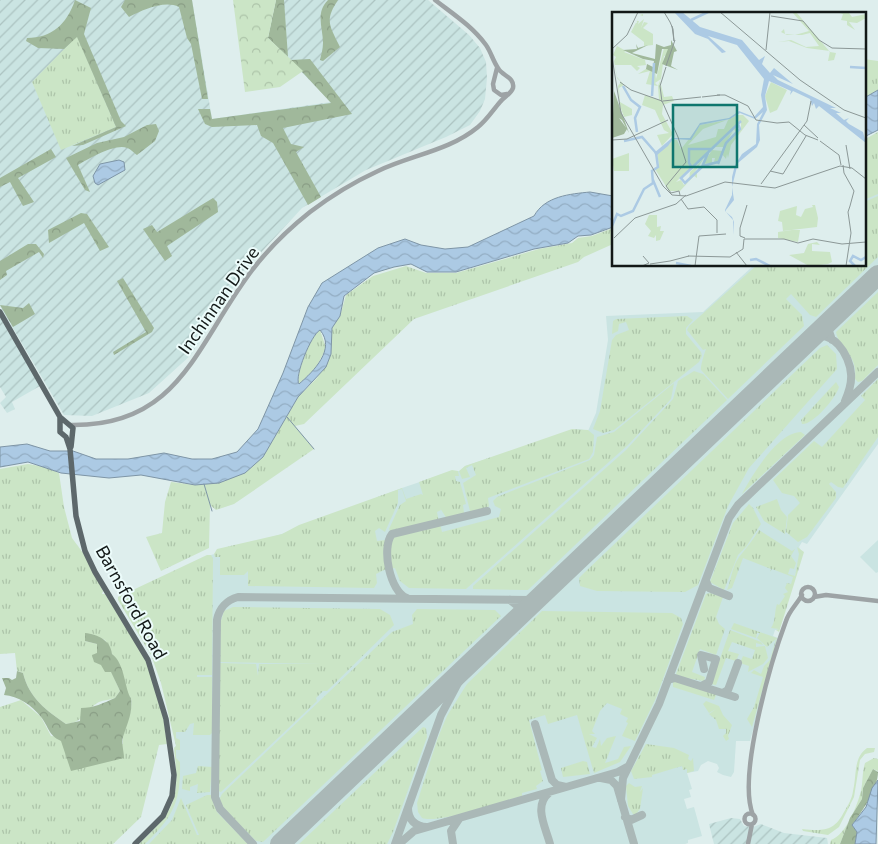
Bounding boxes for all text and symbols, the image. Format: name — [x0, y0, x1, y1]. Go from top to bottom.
inset map — [612, 12, 866, 266]
street label: Inchinnan Drive — [173, 242, 263, 358]
street label: Barnsford Road — [92, 541, 172, 663]

